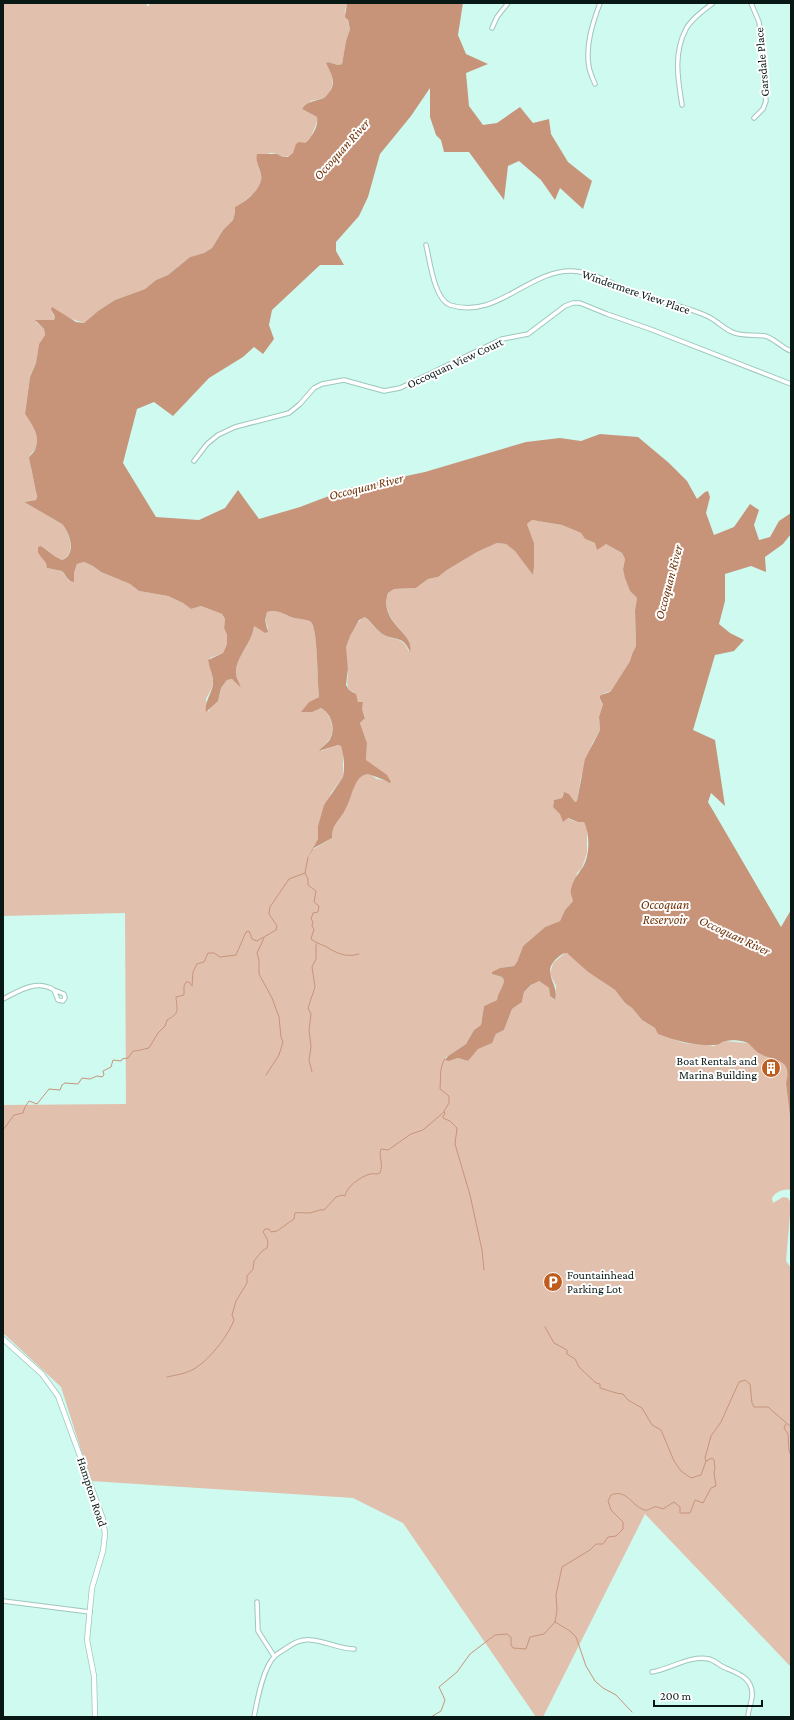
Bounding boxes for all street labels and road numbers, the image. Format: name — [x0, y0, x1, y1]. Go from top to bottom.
street label: Garsdale Place — [752, 27, 772, 97]
street label: Windermere View Place — [580, 267, 692, 317]
street label: Occoquan View Court — [405, 334, 506, 391]
street label: Hampton Road — [74, 1455, 110, 1529]

